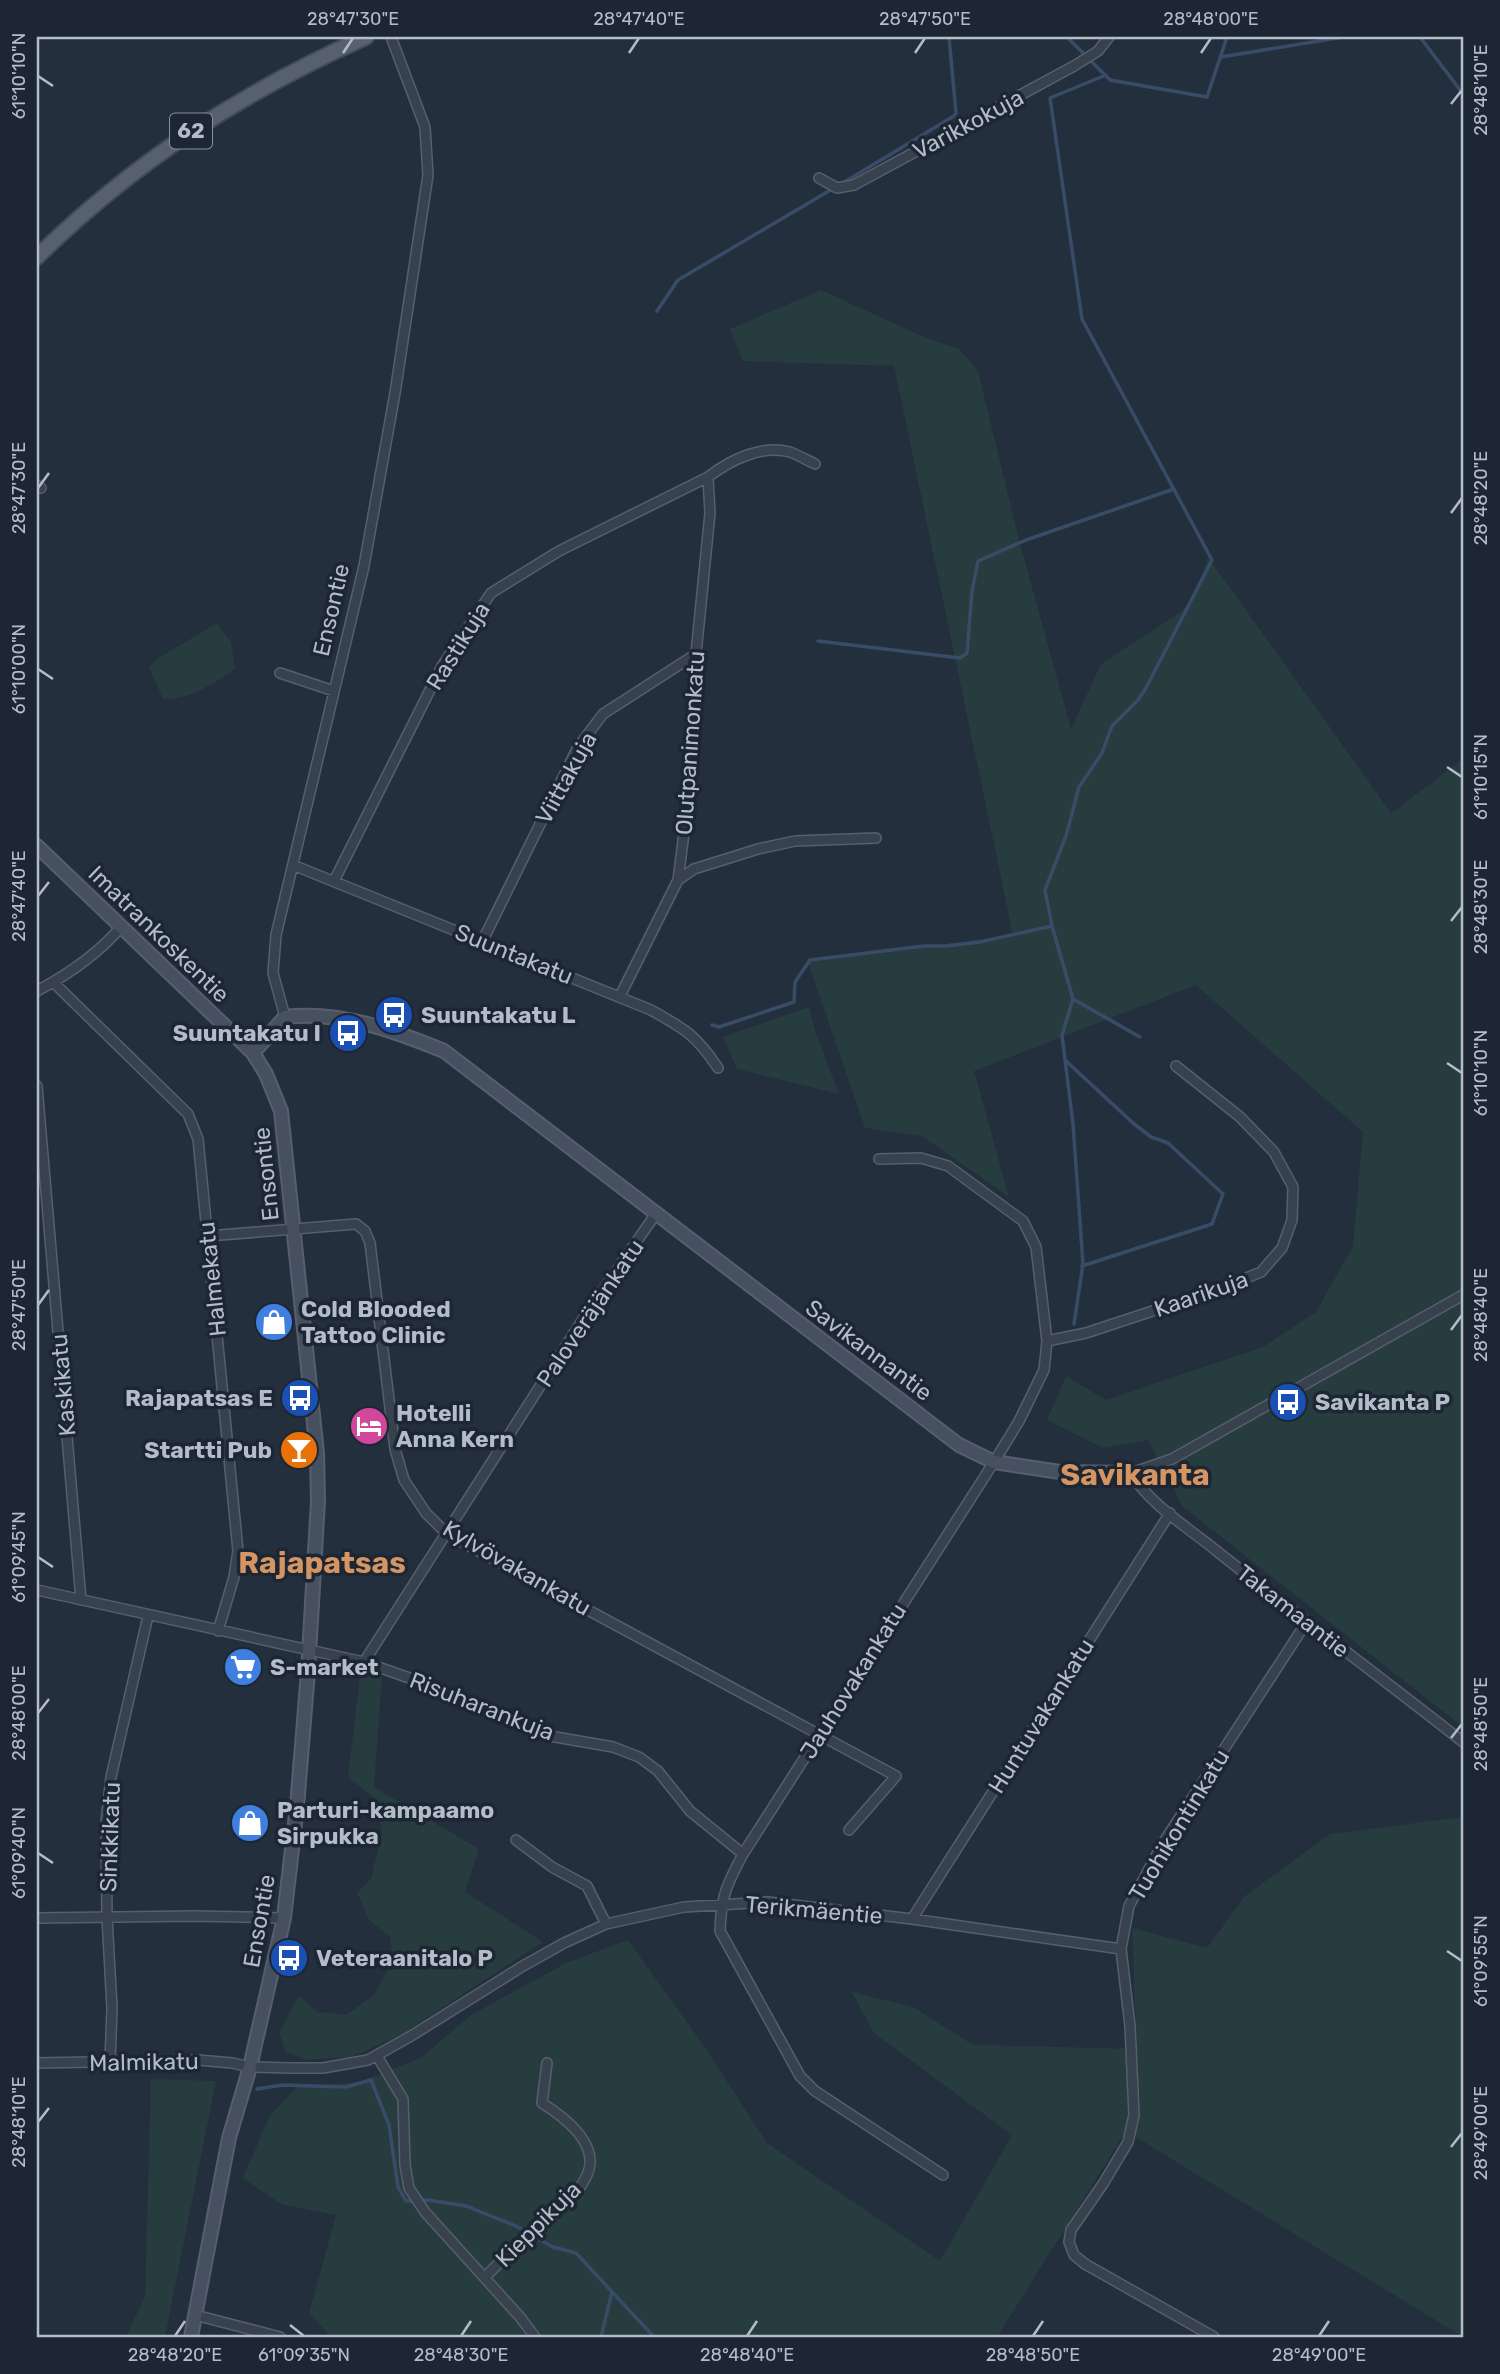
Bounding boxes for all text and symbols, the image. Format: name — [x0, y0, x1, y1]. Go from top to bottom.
text: 28°47'30"E — [307, 8, 399, 30]
text: 28°47'40"E — [593, 8, 685, 30]
text: 28°47'50"E — [879, 8, 971, 30]
text: 28°48'00"E — [1163, 8, 1259, 30]
text: 61°10'10"N — [8, 33, 30, 119]
text: 28°48'10"E — [1470, 44, 1492, 136]
street label: Varikkokuja — [908, 83, 1028, 165]
road number: 62 — [170, 114, 212, 148]
text: 28°47'30"E — [8, 442, 30, 534]
text: 28°48'20"E — [1470, 451, 1492, 545]
street label: Ensontie — [307, 561, 355, 659]
street label: Rastikuja — [420, 597, 496, 695]
text: 61°10'00"N — [8, 624, 30, 714]
street label: Olutpanimonkatu — [670, 650, 710, 836]
street label: Viittakuja — [529, 727, 603, 829]
text: 61°10'15"N — [1470, 734, 1492, 820]
text: 28°47'40"E — [8, 850, 30, 942]
street label: Imatrankoskentie — [83, 860, 235, 1008]
text: 28°48'30"E — [1470, 860, 1492, 954]
street label: Suuntakatu — [451, 918, 577, 990]
bus stop icon: Suuntakatu L — [373, 994, 415, 1036]
place label: Suuntakatu L — [421, 1001, 576, 1029]
bus stop icon: Suuntakatu I — [327, 1012, 369, 1054]
place label: Suuntakatu I — [173, 1019, 321, 1047]
text: 61°10'10"N — [1470, 1030, 1492, 1116]
street label: Ensontie — [247, 1126, 285, 1222]
street label: Halmekatu — [192, 1220, 232, 1338]
street label: Paloveräjänkatu — [530, 1234, 650, 1392]
text: 28°47'50"E — [8, 1259, 30, 1351]
street label: Kaarikuja — [1150, 1265, 1252, 1323]
text: 28°48'40"E — [1470, 1268, 1492, 1362]
street label: Savikannantie — [800, 1293, 938, 1407]
place label: Cold Blooded Tattoo Clinic — [301, 1295, 451, 1349]
shop icon: Cold Blooded Tattoo Clinic — [253, 1301, 295, 1343]
street label: Kaskikatu — [45, 1333, 81, 1437]
bus stop icon: Rajapatsas E — [279, 1377, 321, 1419]
bus stop icon: Savikanta P — [1267, 1381, 1309, 1423]
place label: Rajapatsas E — [125, 1384, 273, 1412]
place label: Savikanta P — [1315, 1388, 1450, 1416]
place label: Hotelli Anna Kern — [396, 1399, 514, 1453]
hotel icon: Hotelli Anna Kern — [348, 1405, 390, 1447]
bar icon: Startti Pub — [278, 1429, 320, 1471]
place label: Startti Pub — [144, 1436, 272, 1464]
district label: Savikanta — [1060, 1457, 1210, 1493]
text: 61°09'45"N — [8, 1511, 30, 1603]
street label: Kylvövakankatu — [438, 1514, 596, 1622]
district label: Rajapatsas — [238, 1545, 406, 1581]
street label: Takamaantie — [1231, 1558, 1355, 1664]
street label: Jauhovakankatu — [794, 1598, 912, 1764]
street label: Huntuvakankatu — [982, 1633, 1100, 1799]
supermarket icon: S-market — [222, 1646, 264, 1688]
place label: S-market — [270, 1653, 379, 1681]
text: 28°48'00"E — [8, 1665, 30, 1761]
street label: Risuharankuja — [406, 1666, 558, 1746]
text: 28°48'50"E — [1470, 1677, 1492, 1771]
street label: Tuohikontinkatu — [1123, 1744, 1235, 1906]
street label: Sinkkikatu — [94, 1781, 126, 1893]
place label: Parturi-kampaamo Sirpukka — [277, 1796, 494, 1850]
shop icon: Parturi-kampaamo Sirpukka — [229, 1802, 271, 1844]
text: 61°09'40"N — [8, 1807, 30, 1899]
street label: Ensontie — [237, 1872, 281, 1970]
street label: Terikmäentie — [744, 1890, 884, 1930]
text: 61°09'55"N — [1470, 1915, 1492, 2007]
bus stop icon: Veteraanitalo P — [268, 1937, 310, 1979]
place label: Veteraanitalo P — [316, 1944, 493, 1972]
street label: Malmikatu — [89, 2047, 199, 2077]
text: 28°48'10"E — [8, 2076, 30, 2168]
text: 28°49'00"E — [1470, 2086, 1492, 2180]
street label: Kieppikuja — [489, 2175, 587, 2273]
text: 28°48'20"E — [128, 2344, 222, 2366]
text: 61°09'35"N — [258, 2344, 350, 2366]
text: 28°48'30"E — [414, 2344, 508, 2366]
text: 28°48'40"E — [700, 2344, 794, 2366]
text: 28°48'50"E — [986, 2344, 1080, 2366]
text: 28°49'00"E — [1272, 2344, 1366, 2366]

